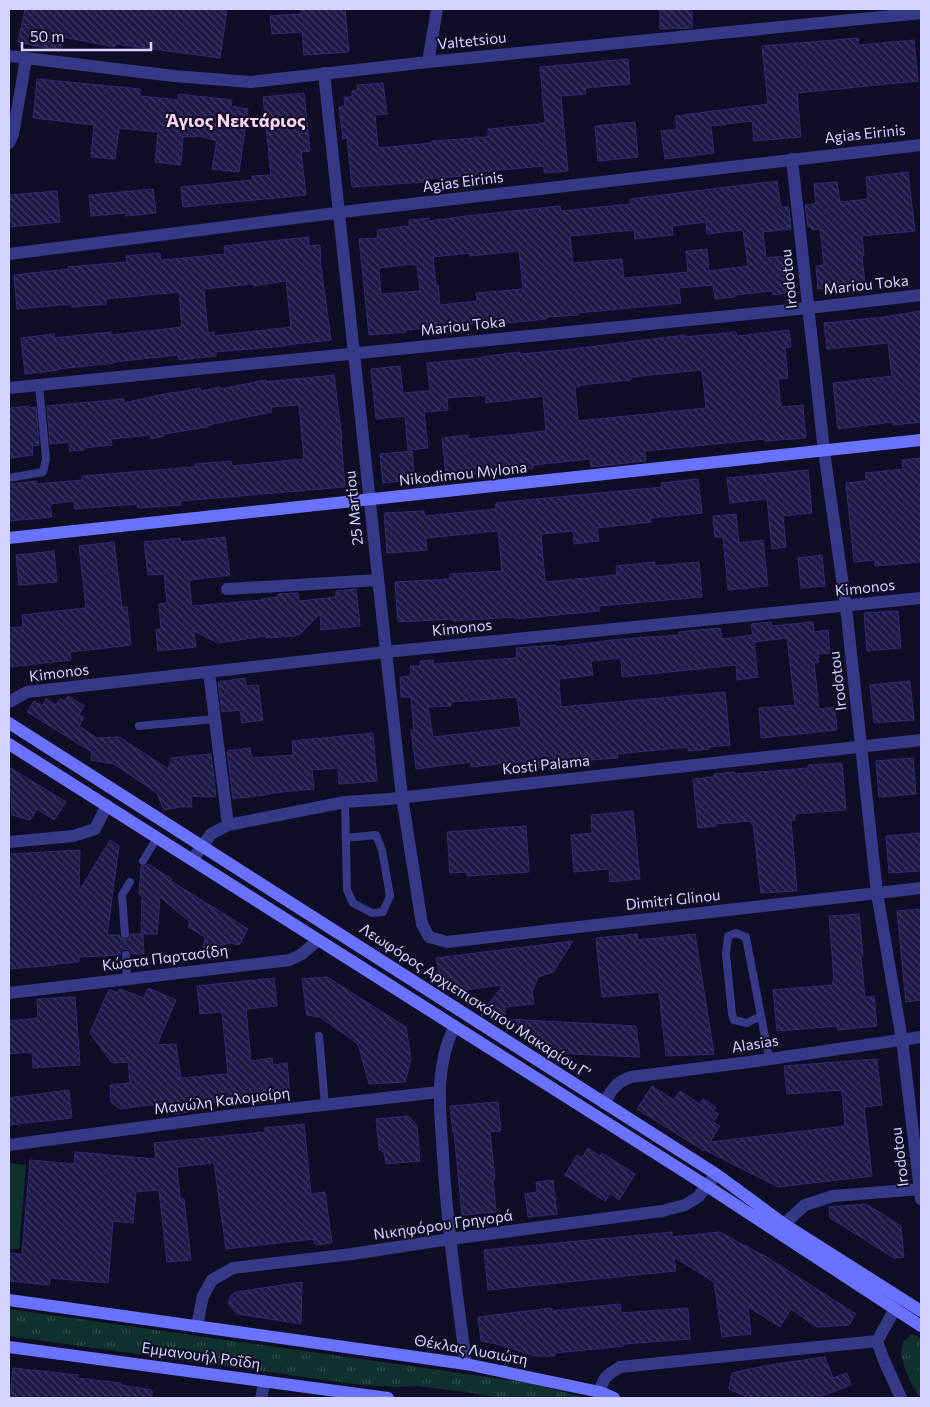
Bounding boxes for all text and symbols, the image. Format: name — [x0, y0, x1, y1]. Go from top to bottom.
scale bar — [22, 20, 151, 52]
text: 50 m — [30, 27, 64, 45]
street label: Valtetsiou — [437, 27, 507, 53]
district label: Άγιος Νεκτάριος — [165, 109, 306, 131]
street label: Agias Eirinis — [823, 120, 906, 146]
street label: Agias Eirinis — [421, 167, 505, 195]
street label: Irodotou — [776, 248, 800, 310]
street label: Mariou Toka — [822, 271, 909, 297]
street label: Mariou Toka — [419, 312, 506, 338]
street label: Nikodimou Mylona — [398, 457, 528, 489]
street label: 25 Martiou — [340, 470, 366, 546]
street label: Kimonos — [834, 575, 896, 599]
street label: Kimonos — [431, 615, 493, 639]
street label: Irodotou — [824, 650, 850, 712]
street label: Kimonos — [28, 659, 90, 685]
street label: Kosti Palama — [501, 750, 591, 778]
street label: Dimitri Glinou — [625, 885, 721, 913]
street label: Λεωφόρος Αρχιεπισκόπου Μακαρίου Γ’ — [357, 919, 594, 1082]
street label: Κώστα Παρτασίδη — [101, 940, 229, 974]
street label: Alasias — [730, 1030, 780, 1056]
street label: Μανώλη Καλομοίρη — [153, 1083, 291, 1117]
street label: Irodotou — [886, 1126, 912, 1188]
street label: Νικηφόρου Γρηγορά — [372, 1205, 514, 1243]
street label: Θέκλας Λυσιώτη — [413, 1330, 529, 1368]
street label: Εμμανουήλ Ροΐδη — [141, 1338, 262, 1372]

